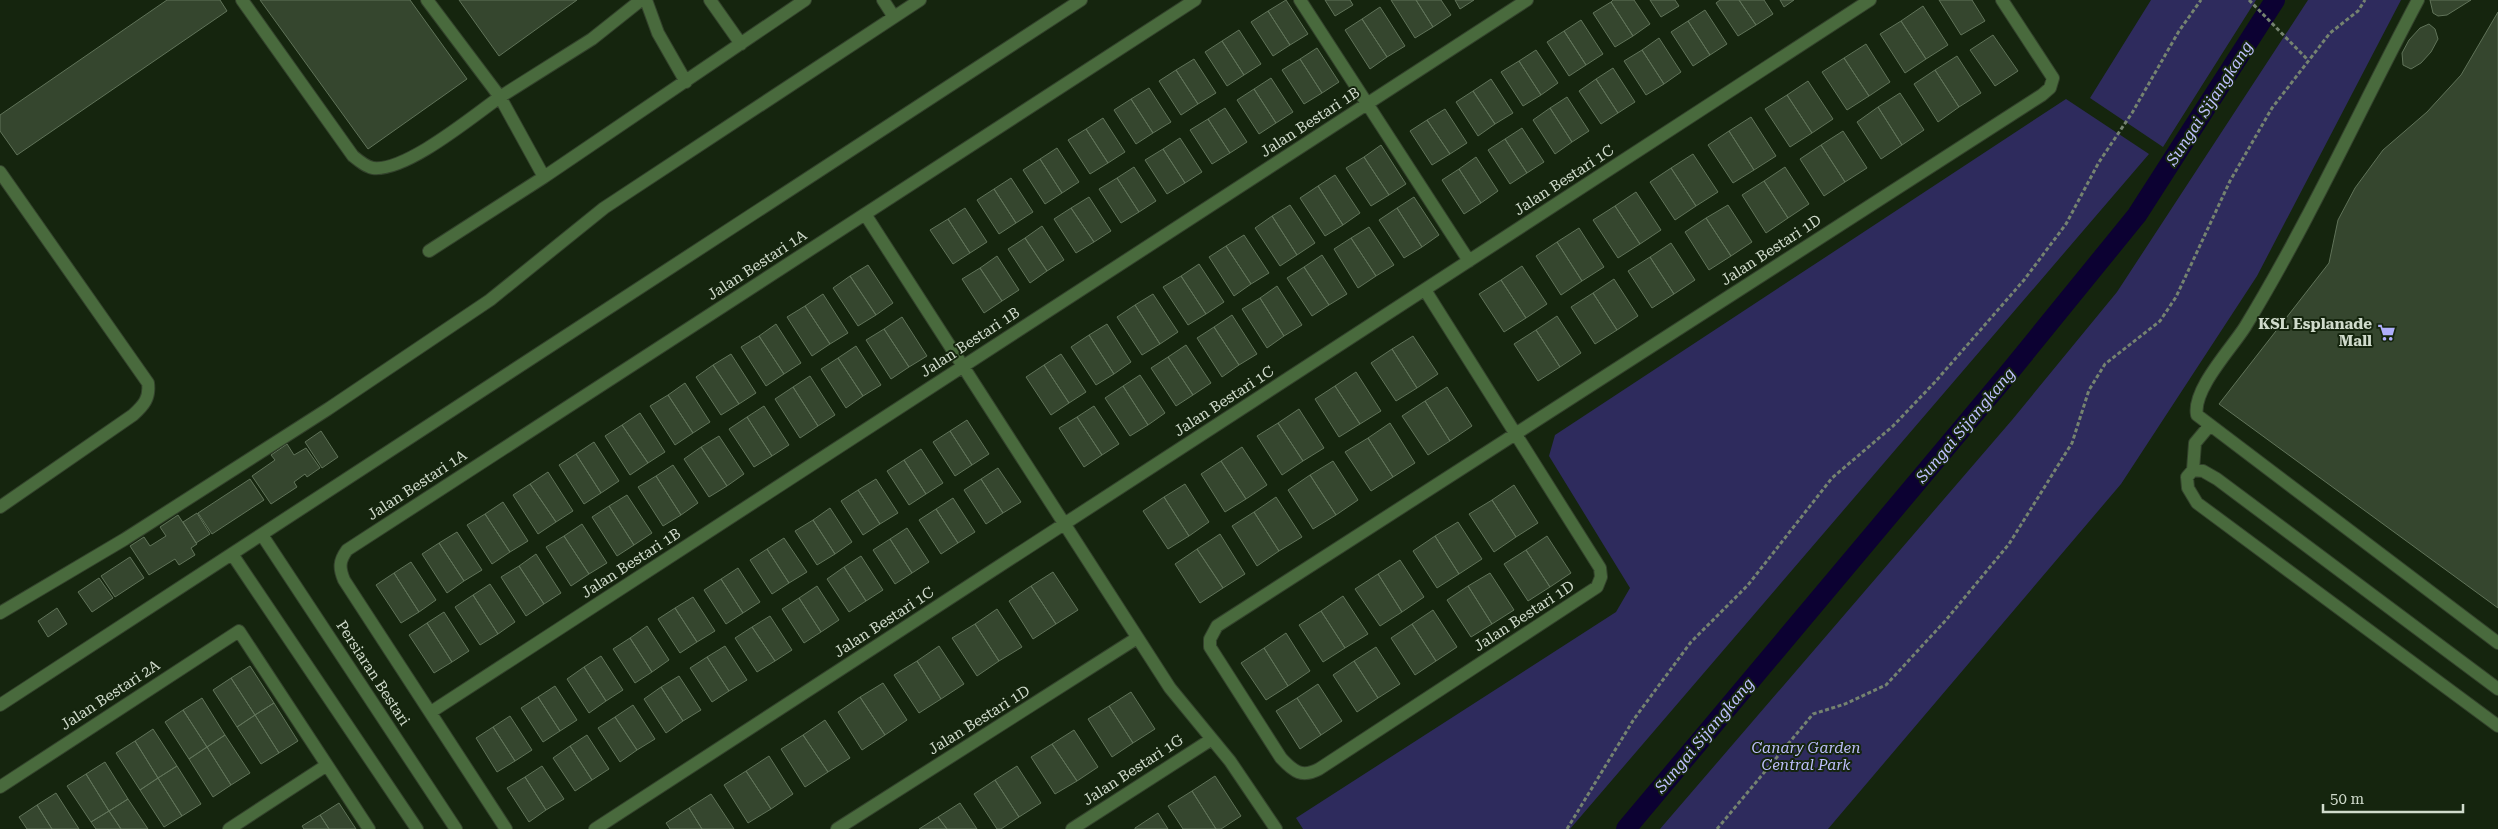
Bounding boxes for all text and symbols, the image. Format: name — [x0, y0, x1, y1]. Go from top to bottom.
water label: Sungai Sijangkang — [2162, 38, 2257, 170]
street label: Jalan Bestari 1B — [1257, 83, 1363, 161]
street label: Jalan Bestari 1C — [1511, 141, 1618, 219]
street label: Jalan Bestari 1D — [1717, 211, 1825, 289]
street label: Jalan Bestari 1A — [704, 226, 811, 304]
street label: Jalan Bestari 1B — [917, 303, 1023, 381]
place label: KSL Esplanade Mall — [2258, 315, 2372, 350]
supermarket icon: KSL Esplanade Mall — [2376, 323, 2396, 343]
street label: Jalan Bestari 1C — [1171, 362, 1278, 440]
water label: Sungai Sijangkang — [1911, 364, 2019, 487]
street label: Jalan Bestari 1A — [364, 446, 471, 524]
street label: Jalan Bestari 1B — [578, 524, 684, 602]
street label: Jalan Bestari 1D — [1470, 577, 1578, 655]
street label: Jalan Bestari 1C — [831, 583, 938, 661]
street label: Persiaran Bestari — [332, 617, 414, 729]
street label: Jalan Bestari 2A — [57, 656, 164, 734]
water label: Sungai Sijangkang — [1650, 674, 1758, 797]
street label: Jalan Bestari 1D — [925, 682, 1033, 758]
street label: Jalan Bestari 1G — [1079, 731, 1187, 809]
park label: Canary Garden Central Park — [1752, 739, 1860, 774]
scale bar — [2323, 782, 2463, 814]
text: 50 m — [2330, 790, 2365, 808]

